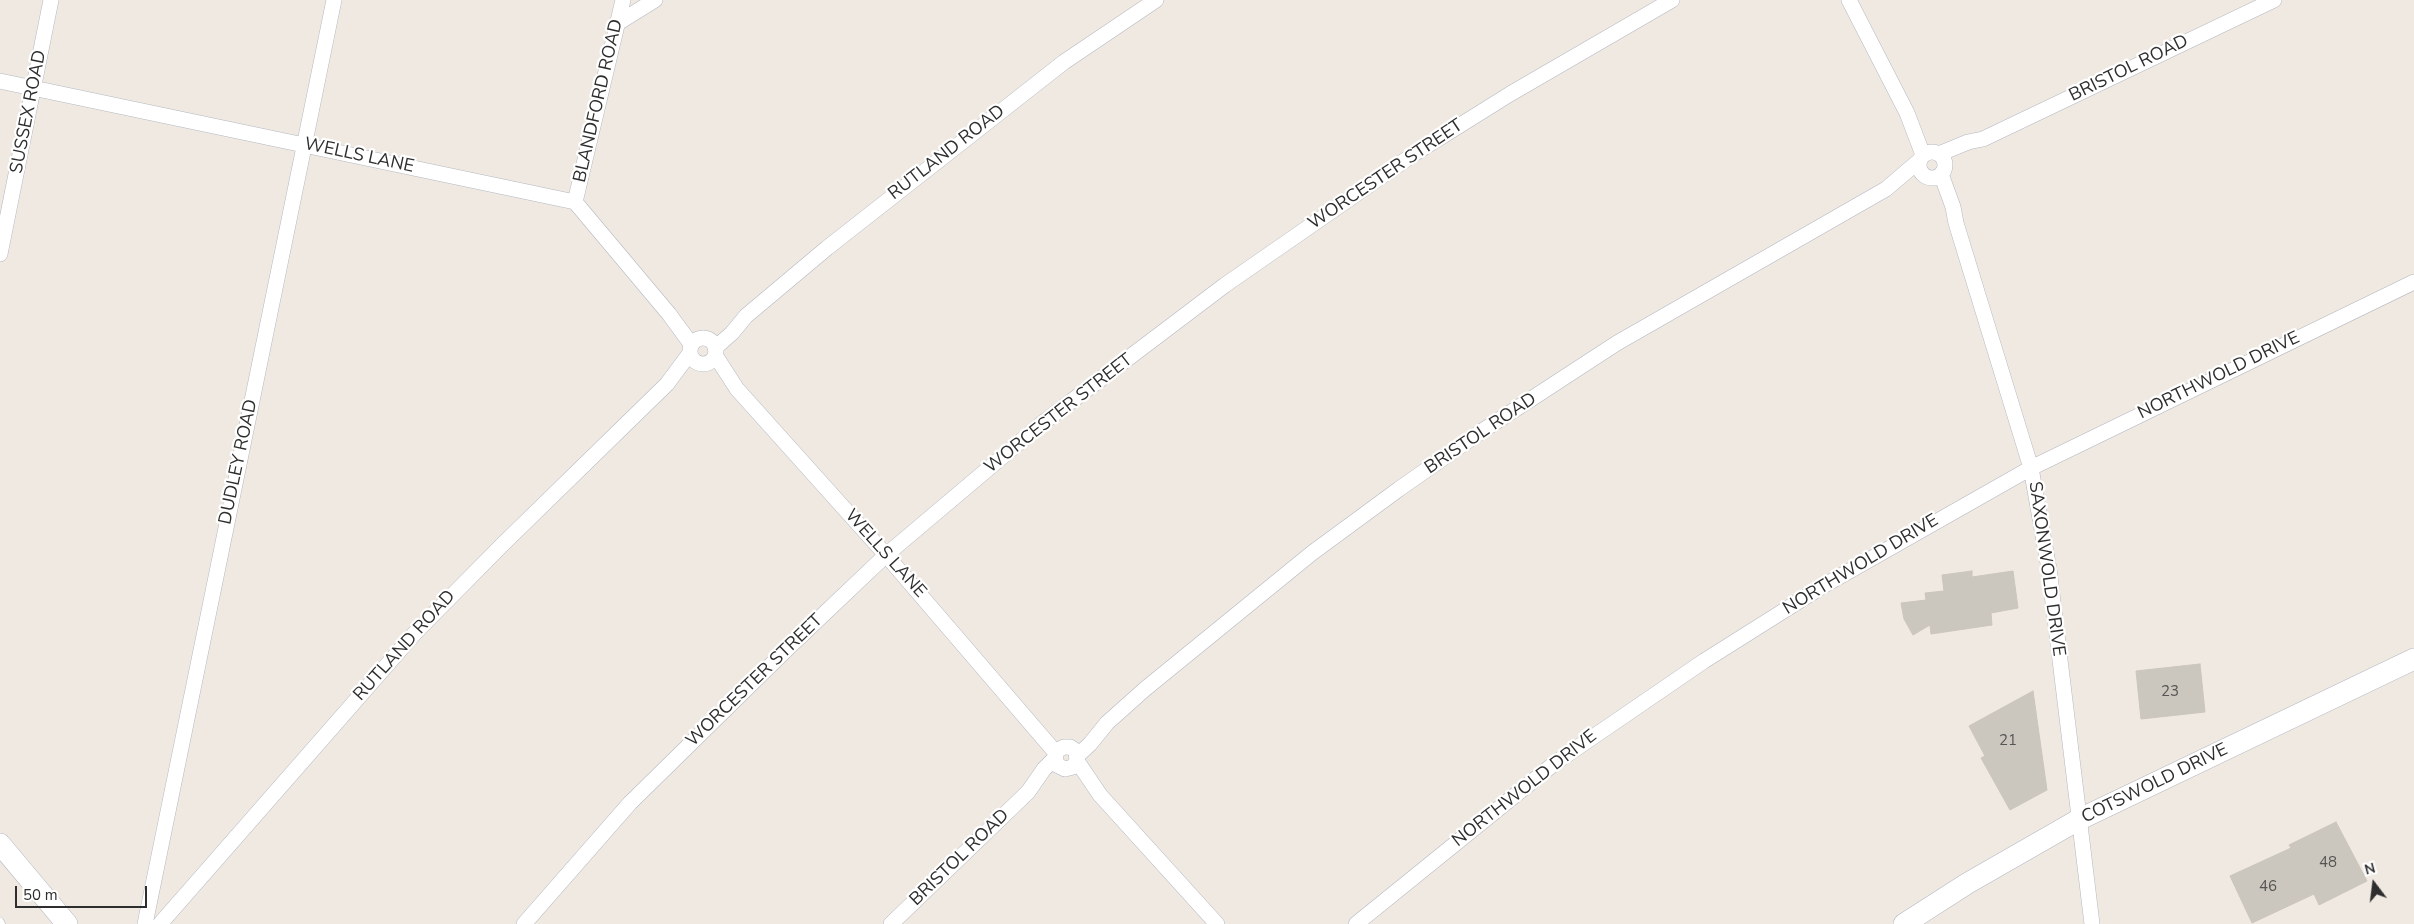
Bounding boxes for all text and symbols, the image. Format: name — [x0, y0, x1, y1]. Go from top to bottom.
street label: BLANDFORD ROAD — [570, 17, 628, 185]
street label: BRISTOL ROAD — [2066, 31, 2192, 107]
street label: SUSSEX ROAD — [6, 49, 52, 175]
street label: RUTLAND ROAD — [884, 101, 1010, 205]
street label: WORCESTER STREET — [1305, 115, 1467, 235]
street label: WELLS LANE — [302, 134, 416, 178]
street label: NORTHWOLD DRIVE — [2135, 327, 2303, 425]
street label: WORCESTER STREET — [981, 350, 1137, 478]
street label: BRISTOL ROAD — [1421, 389, 1541, 479]
street label: DUDLEY ROAD — [215, 397, 263, 527]
street label: SAXONWOLD DRIVE — [2023, 480, 2069, 658]
street label: WELLS LANE — [840, 505, 930, 603]
street label: NORTHWOLD DRIVE — [1779, 510, 1943, 620]
street label: RUTLAND ROAD — [350, 586, 460, 706]
street label: WORCESTER STREET — [682, 610, 828, 752]
house number: 23 — [2161, 683, 2179, 701]
street label: NORTHWOLD DRIVE — [1448, 726, 1602, 852]
house number: 21 — [1999, 732, 2017, 750]
street label: COTSWOLD DRIVE — [2078, 739, 2232, 829]
street label: BRISTOL ROAD — [906, 805, 1014, 911]
house number: 48 — [2319, 854, 2337, 872]
text: N — [2362, 858, 2378, 880]
north arrow — [2349, 859, 2399, 909]
scale bar — [18, 876, 150, 908]
house number: 46 — [2259, 878, 2277, 896]
text: 50 m — [23, 885, 58, 905]

